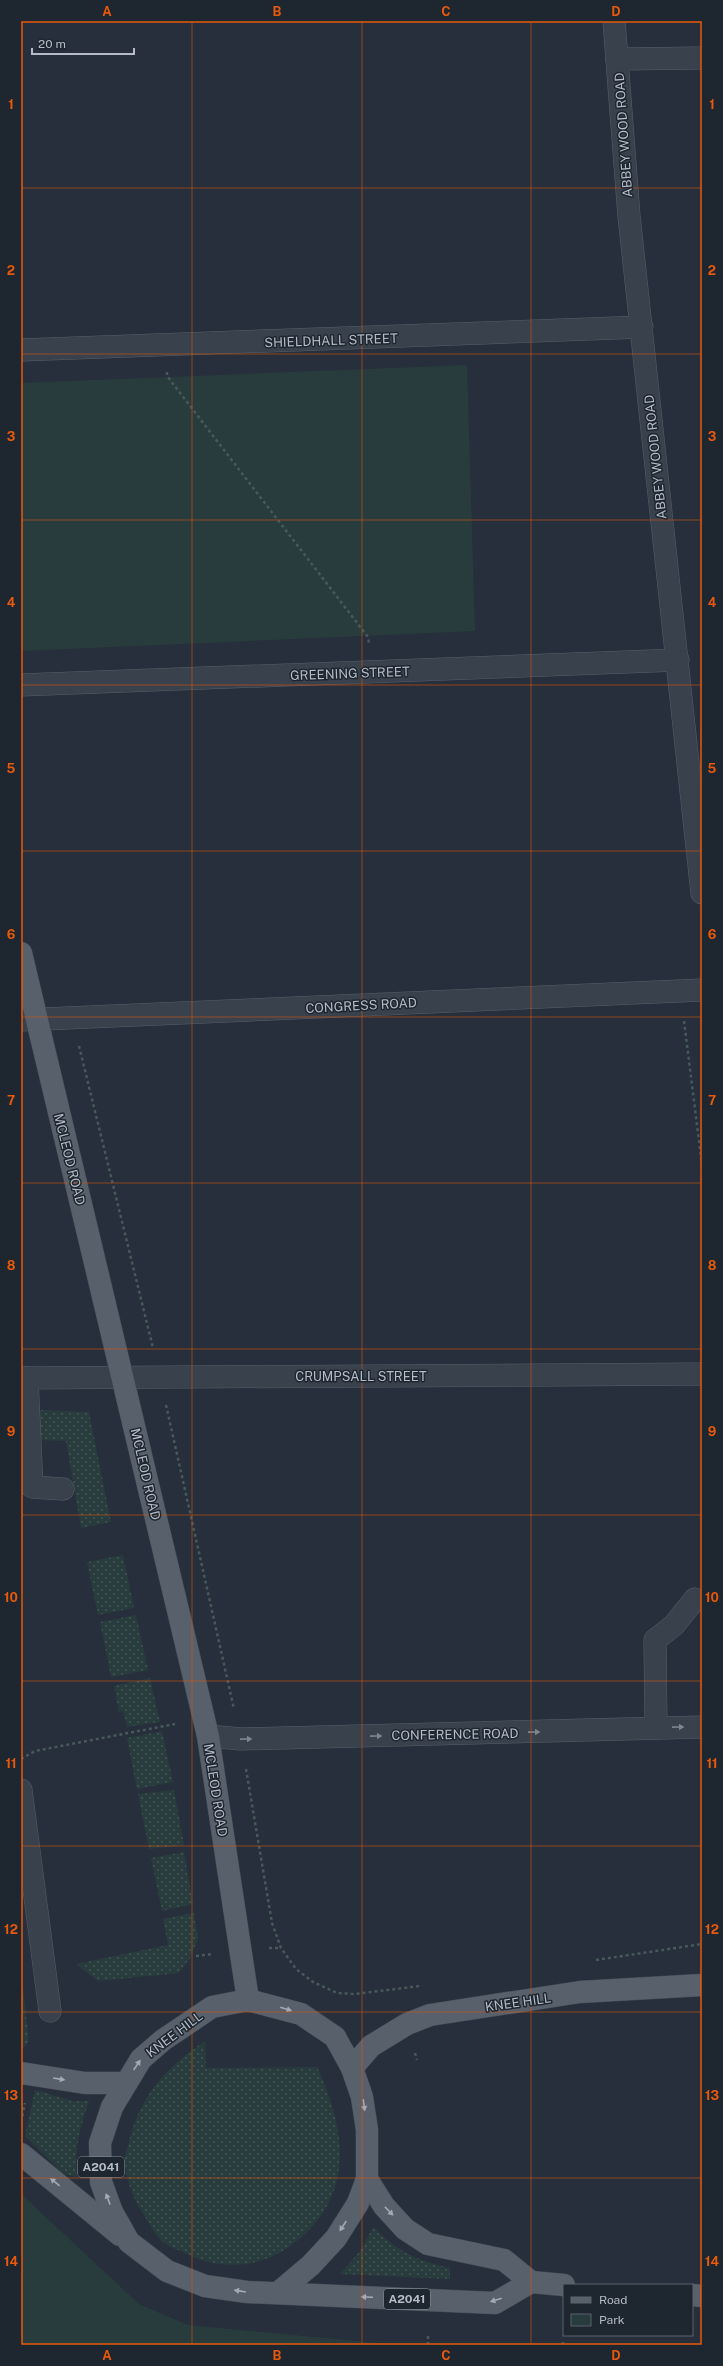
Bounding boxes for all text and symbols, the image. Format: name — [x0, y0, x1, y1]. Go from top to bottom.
text: A — [102, 4, 112, 19]
text: B — [273, 4, 282, 19]
text: C — [441, 4, 451, 19]
text: D — [611, 4, 621, 19]
scale bar — [32, 30, 134, 56]
text: 20 m — [38, 37, 66, 51]
street label: ABBEY WOOD ROAD — [612, 72, 635, 198]
text: 1 — [8, 97, 14, 112]
text: 1 — [709, 97, 715, 112]
text: 2 — [7, 263, 15, 278]
text: 2 — [708, 263, 716, 278]
street label: SHIELDHALL STREET — [264, 331, 398, 350]
street label: ABBEY WOOD ROAD — [641, 394, 669, 520]
text: 3 — [7, 429, 16, 444]
text: 3 — [708, 429, 717, 444]
text: 4 — [7, 595, 16, 610]
text: 4 — [708, 595, 717, 610]
street label: GREENING STREET — [290, 664, 410, 683]
text: 5 — [7, 761, 16, 776]
text: 5 — [708, 761, 717, 776]
text: 6 — [7, 927, 16, 942]
text: 6 — [708, 927, 717, 942]
street label: CONGRESS ROAD — [305, 995, 417, 1016]
text: 7 — [7, 1093, 15, 1108]
text: 7 — [708, 1093, 716, 1108]
street label: MCLEOD ROAD — [51, 1112, 88, 1206]
text: 8 — [7, 1258, 16, 1273]
text: 8 — [708, 1258, 717, 1273]
street label: CRUMPSALL STREET — [295, 1369, 427, 1384]
text: 9 — [7, 1424, 15, 1439]
text: 9 — [708, 1424, 716, 1439]
street label: MCLEOD ROAD — [128, 1427, 163, 1521]
text: 10 — [4, 1590, 18, 1605]
text: 10 — [705, 1590, 719, 1605]
one-way arrow — [672, 1724, 685, 1730]
street label: CONFERENCE ROAD — [391, 1726, 519, 1743]
one-way arrow — [528, 1729, 541, 1735]
one-way arrow — [370, 1733, 383, 1739]
one-way arrow — [240, 1736, 253, 1742]
street label: MCLEOD ROAD — [201, 1743, 230, 1838]
text: 11 — [5, 1756, 17, 1771]
text: 11 — [706, 1756, 718, 1771]
text: 12 — [4, 1922, 18, 1937]
text: 12 — [705, 1922, 719, 1937]
street label: KNEE HILL — [484, 1990, 552, 2015]
one-way arrow — [280, 2006, 292, 2012]
street label: KNEE HILL — [143, 2008, 205, 2060]
one-way arrow — [133, 2060, 141, 2070]
one-way arrow — [53, 2076, 66, 2082]
text: 13 — [4, 2088, 18, 2103]
text: 13 — [705, 2088, 719, 2103]
one-way arrow — [361, 2099, 367, 2111]
road number: A2041 — [78, 2157, 124, 2177]
one-way arrow — [50, 2178, 61, 2187]
one-way arrow — [104, 2192, 110, 2204]
one-way arrow — [384, 2206, 394, 2216]
one-way arrow — [339, 2221, 347, 2231]
text: 14 — [4, 2254, 19, 2269]
text: 14 — [705, 2254, 720, 2269]
legend — [563, 2284, 693, 2336]
one-way arrow — [234, 2288, 246, 2294]
road number: A2041 — [384, 2289, 430, 2309]
text: Road — [599, 2293, 627, 2307]
one-way arrow — [360, 2294, 373, 2300]
one-way arrow — [490, 2298, 502, 2304]
text: Park — [599, 2313, 625, 2327]
text: A — [102, 2348, 112, 2363]
text: B — [273, 2348, 282, 2363]
text: C — [441, 2348, 451, 2363]
text: D — [611, 2348, 621, 2363]

